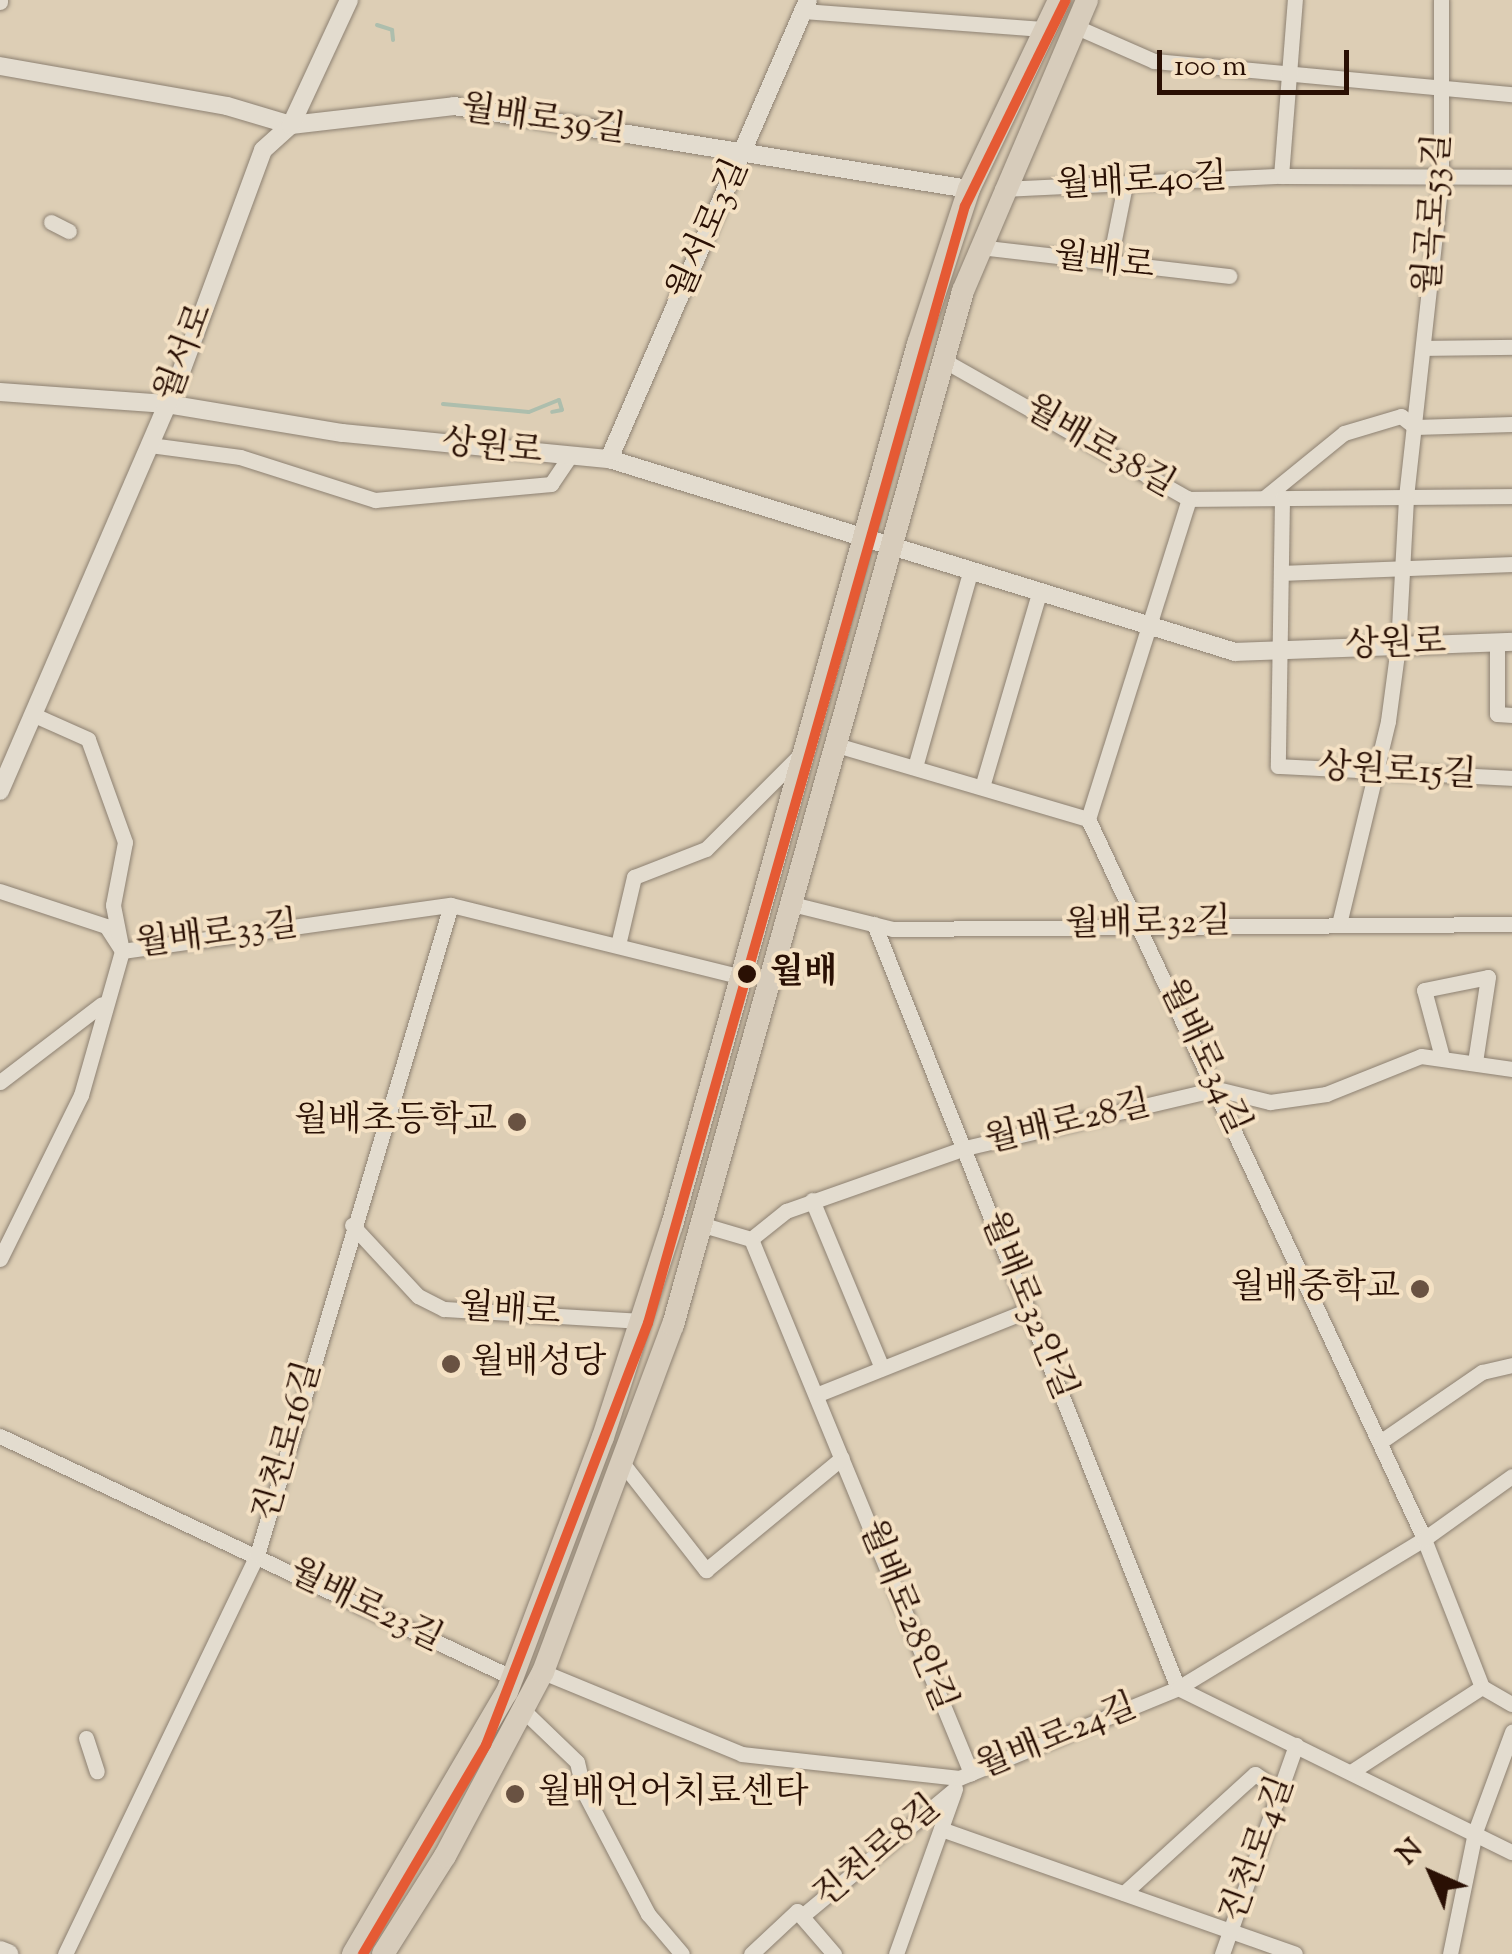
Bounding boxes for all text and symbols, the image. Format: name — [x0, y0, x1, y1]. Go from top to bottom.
scale bar — [1162, 30, 1354, 92]
text: 100 m — [1174, 46, 1247, 89]
street label: 월배로39길 — [458, 89, 628, 153]
street label: 월곡로53길 — [1408, 132, 1462, 296]
street label: 월서로3길 — [660, 153, 760, 307]
street label: 월배로40길 — [1055, 158, 1229, 208]
street label: 월배로 — [1051, 236, 1157, 290]
street label: 월서로 — [148, 298, 224, 408]
street label: 월배로38길 — [1016, 388, 1182, 508]
street label: 상원로 — [439, 423, 545, 475]
street label: 상원로 — [1345, 623, 1447, 669]
street label: 상원로15길 — [1316, 748, 1478, 798]
street label: 월배로32길 — [1065, 903, 1231, 947]
street label: 월배로33길 — [133, 905, 301, 967]
place label: 월배 — [770, 953, 838, 995]
marker: 월배 — [734, 961, 760, 987]
street label: 월배로34길 — [1149, 972, 1257, 1142]
street label: 월배로28길 — [981, 1085, 1155, 1163]
place label: 월배초등학교 — [294, 1101, 497, 1143]
marker: 월배초등학교 — [506, 1111, 528, 1133]
street label: 월배로32안길 — [970, 1206, 1084, 1406]
place label: 월배중학교 — [1231, 1268, 1400, 1310]
marker: 월배중학교 — [1409, 1278, 1431, 1300]
street label: 월배로 — [458, 1288, 562, 1336]
place label: 월배성당 — [471, 1343, 606, 1385]
marker: 월배성당 — [440, 1353, 462, 1375]
street label: 진천로16길 — [246, 1357, 332, 1527]
street label: 월배로28안길 — [849, 1514, 963, 1718]
street label: 월배로23길 — [281, 1552, 449, 1662]
street label: 월배로24길 — [971, 1687, 1143, 1789]
street label: 진천로4길 — [1213, 1771, 1305, 1929]
place label: 월배언어치료센타 — [538, 1773, 808, 1815]
marker: 월배언어치료센타 — [502, 1781, 528, 1807]
street label: 진천로8길 — [806, 1788, 950, 1918]
north arrow — [1382, 1824, 1482, 1924]
text: N — [1389, 1831, 1433, 1875]

